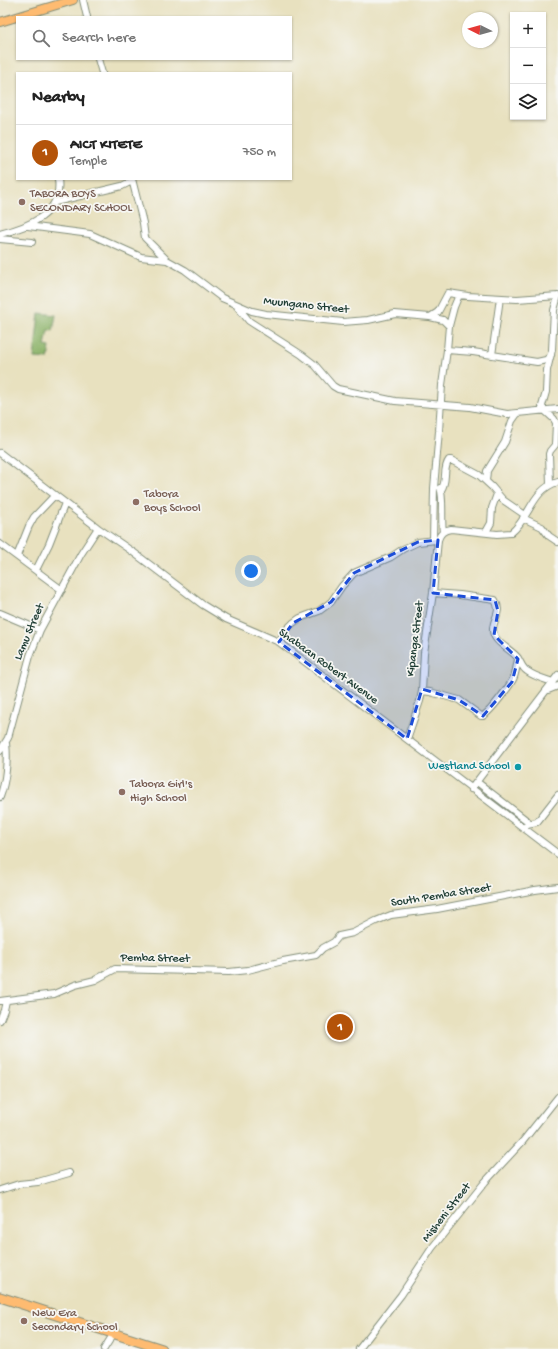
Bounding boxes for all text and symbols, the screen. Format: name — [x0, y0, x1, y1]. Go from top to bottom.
north arrow — [462, 12, 498, 48]
map controls — [510, 12, 546, 120]
button: + — [510, 12, 546, 48]
search box — [16, 16, 292, 60]
icon: search — [30, 27, 52, 49]
text: Search here — [62, 29, 136, 47]
button: − — [510, 48, 546, 84]
button: layers — [510, 84, 546, 120]
text: Nearby — [32, 88, 85, 108]
text: AICT KITETE — [70, 136, 142, 154]
text: 1 — [42, 145, 48, 160]
text: 750 m — [243, 145, 276, 160]
text: Temple — [70, 154, 107, 169]
place label: TABORA BOYS SECONDARY SCHOOL — [29, 188, 133, 216]
marker: TABORA BOYS SECONDARY SCHOOL — [17, 197, 27, 207]
street label: Muungano Street — [263, 295, 350, 318]
place label: Tabora Boys School — [143, 488, 201, 516]
marker: Tabora Boys School — [131, 497, 141, 507]
your location — [241, 561, 261, 581]
street label: Kipanga Street — [404, 599, 428, 677]
street label: Lamu Street — [12, 601, 49, 662]
street label: Shabaan Robert Avenue — [275, 626, 381, 708]
place label: Westland School — [428, 760, 510, 774]
marker: Westland School — [513, 762, 523, 772]
place label: Tabora Girl's High School — [129, 778, 193, 806]
marker: Tabora Girl's High School — [117, 787, 127, 797]
street label: South Pemba Street — [390, 881, 493, 911]
street label: Pemba Street — [119, 951, 191, 967]
pin: 1 — [327, 1012, 353, 1042]
street label: Misheni Street — [420, 1180, 475, 1245]
place label: New Era Secondary School — [32, 1307, 118, 1335]
marker: New Era Secondary School — [19, 1316, 29, 1326]

